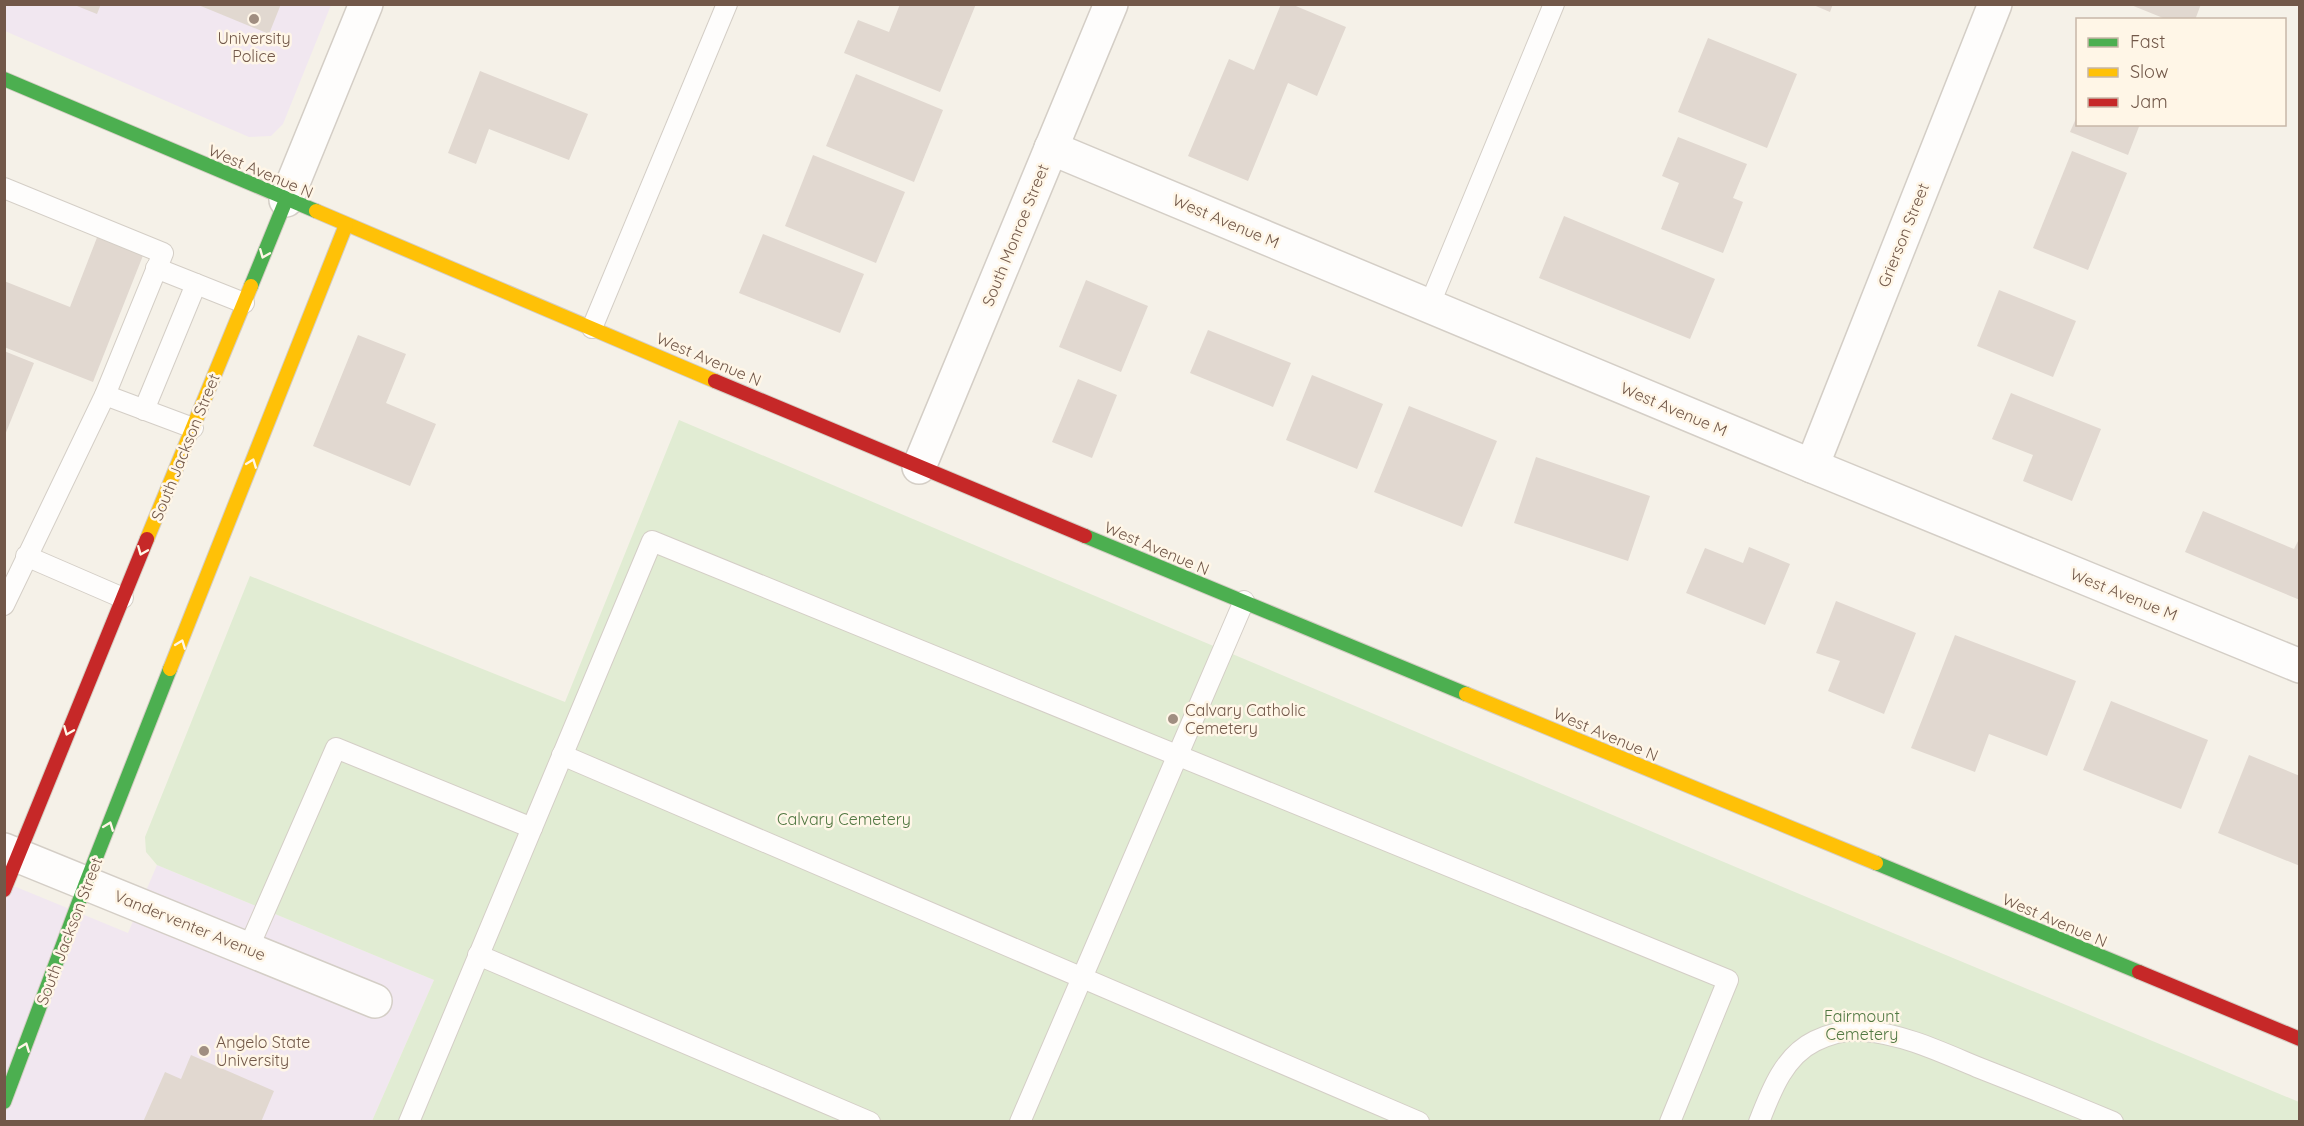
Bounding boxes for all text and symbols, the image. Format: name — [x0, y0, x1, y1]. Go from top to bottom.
marker: University Police — [247, 12, 261, 26]
legend — [2076, 18, 2286, 126]
place label: University Police — [217, 28, 291, 66]
text: Fast — [2130, 30, 2165, 53]
text: Slow — [2130, 60, 2168, 83]
text: Jam — [2130, 90, 2168, 113]
street label: West Avenue N — [205, 140, 317, 202]
street label: South Monroe Street — [977, 161, 1053, 309]
street label: Grierson Street — [1873, 180, 1933, 290]
street label: West Avenue M — [1170, 190, 1282, 252]
one-way arrow — [259, 247, 271, 258]
street label: West Avenue N — [653, 328, 765, 390]
street label: South Jackson Street — [146, 371, 224, 523]
street label: West Avenue M — [1618, 378, 1730, 440]
one-way arrow — [245, 458, 257, 469]
street label: West Avenue N — [1101, 517, 1213, 579]
one-way arrow — [137, 545, 149, 556]
street label: West Avenue M — [2067, 563, 2181, 625]
one-way arrow — [173, 639, 186, 650]
place label: Calvary Catholic Cemetery — [1185, 700, 1306, 738]
street label: West Avenue N — [1550, 703, 1662, 765]
marker: Calvary Catholic Cemetery — [1166, 712, 1180, 726]
one-way arrow — [63, 725, 75, 736]
park label: Calvary Cemetery — [777, 809, 911, 829]
one-way arrow — [102, 821, 114, 832]
street label: South Jackson Street — [32, 854, 106, 1008]
street label: Vanderventer Avenue — [111, 885, 269, 965]
street label: West Avenue N — [1999, 889, 2111, 951]
park label: Fairmount Cemetery — [1824, 1006, 1900, 1044]
place label: Angelo State University — [216, 1032, 310, 1070]
one-way arrow — [17, 1042, 30, 1053]
marker: Angelo State University — [197, 1044, 211, 1058]

